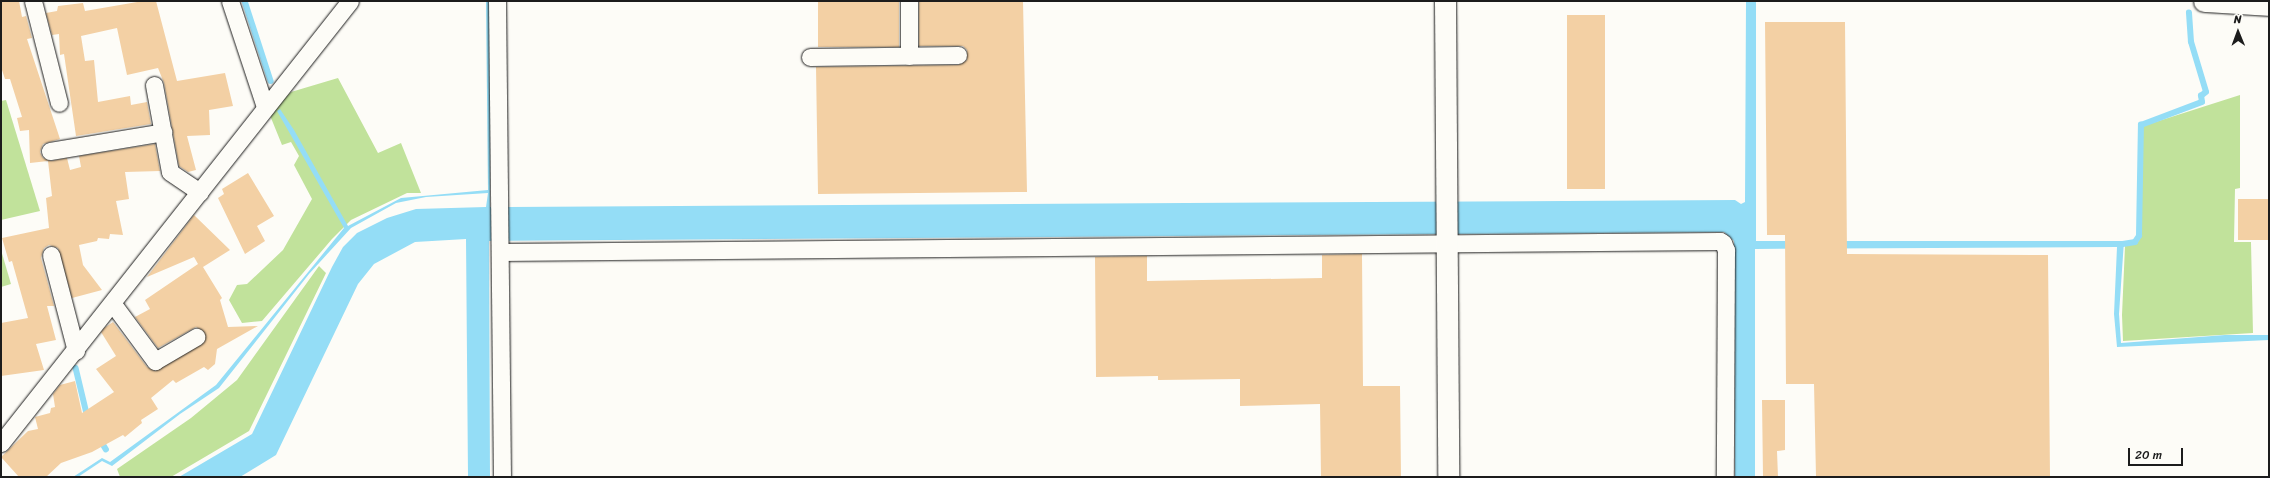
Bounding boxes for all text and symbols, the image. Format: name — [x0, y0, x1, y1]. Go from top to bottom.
text: N — [2234, 10, 2242, 29]
north arrow — [2218, 12, 2258, 52]
scale bar — [2130, 440, 2185, 466]
text: 20 m — [2135, 444, 2162, 466]

